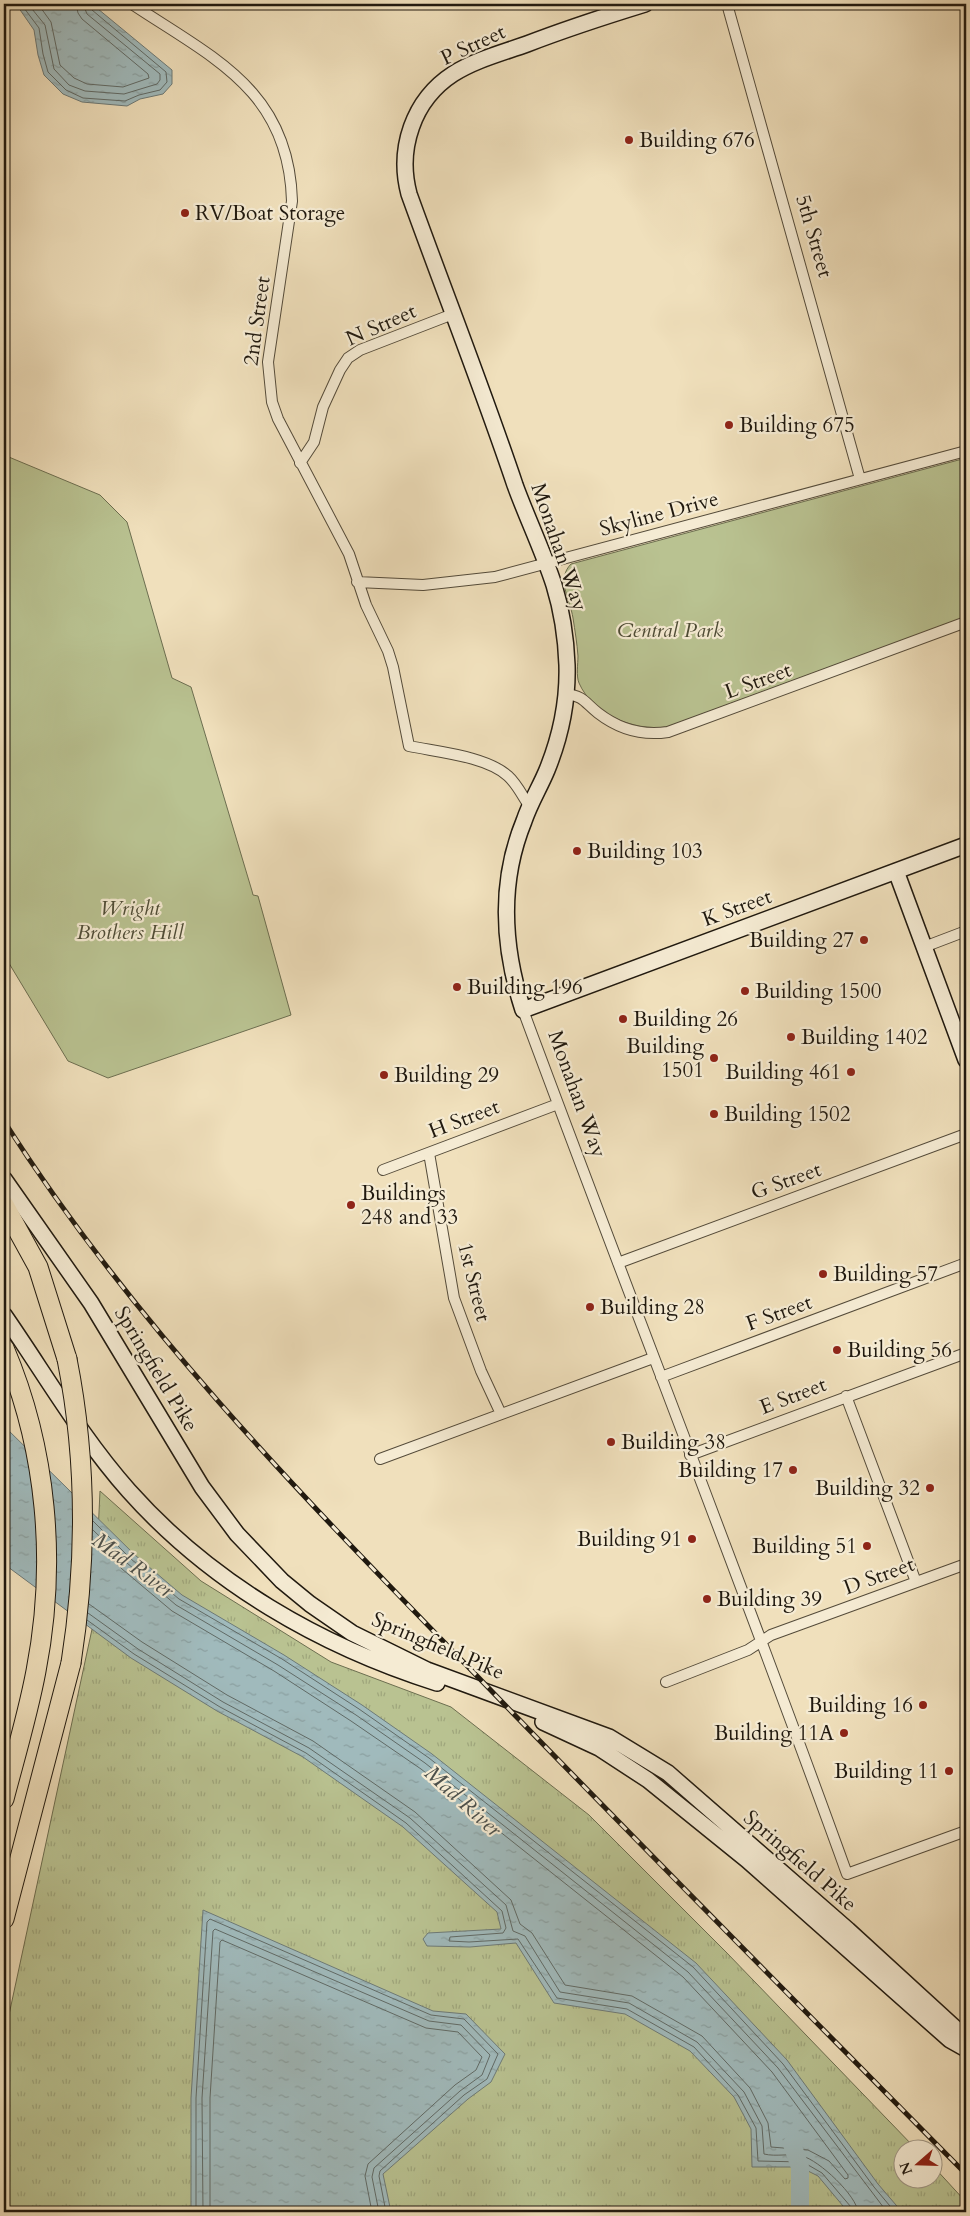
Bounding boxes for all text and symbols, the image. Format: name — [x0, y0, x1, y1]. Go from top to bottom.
street label: P Street — [436, 17, 511, 73]
place label: Building 676 — [639, 126, 755, 155]
marker: Building 676 — [623, 134, 635, 146]
street label: 5th Street — [788, 191, 840, 281]
place label: RV/Boat Storage — [195, 199, 345, 228]
marker: RV/Boat Storage — [179, 207, 191, 219]
street label: 2nd Street — [236, 274, 278, 368]
street label: N Street — [341, 297, 421, 353]
place label: Building 675 — [739, 411, 855, 440]
marker: Building 675 — [723, 419, 735, 431]
street label: Monahan Way — [524, 479, 594, 615]
street label: Skyline Drive — [596, 484, 722, 544]
park label: Central Park — [617, 616, 724, 645]
street label: L Street — [721, 655, 796, 706]
place label: Building 103 — [587, 837, 703, 866]
marker: Building 103 — [571, 845, 583, 857]
street label: K Street — [698, 882, 776, 934]
park label: Wright Brothers Hill — [76, 894, 185, 947]
place label: Building 27 — [749, 926, 854, 955]
marker: Building 27 — [858, 934, 870, 946]
place label: Building 196 — [467, 973, 583, 1002]
place label: Building 1500 — [755, 977, 882, 1006]
marker: Building 196 — [451, 981, 463, 993]
marker: Building 1500 — [739, 985, 751, 997]
place label: Building 26 — [633, 1005, 738, 1034]
marker: Building 26 — [617, 1013, 629, 1025]
place label: Building 1402 — [801, 1023, 928, 1052]
street label: Monahan Way — [541, 1026, 613, 1162]
marker: Building 1402 — [785, 1031, 797, 1043]
place label: Building 1501 — [626, 1032, 704, 1085]
marker: Building 1501 — [708, 1052, 720, 1064]
place label: Building 461 — [725, 1058, 841, 1087]
place label: Building 29 — [394, 1061, 499, 1090]
marker: Building 461 — [845, 1066, 857, 1078]
marker: Building 29 — [378, 1069, 390, 1081]
street label: H Street — [424, 1092, 504, 1146]
place label: Building 1502 — [724, 1100, 851, 1129]
marker: Building 1502 — [708, 1108, 720, 1120]
street label: G Street — [747, 1155, 825, 1207]
place label: Buildings 248 and 33 — [361, 1179, 458, 1232]
marker: Buildings 248 and 33 — [345, 1199, 357, 1211]
street label: 1st Street — [450, 1239, 498, 1325]
place label: Building 57 — [833, 1260, 938, 1289]
marker: Building 57 — [817, 1268, 829, 1280]
street label: F Street — [742, 1288, 816, 1338]
place label: Building 28 — [600, 1293, 705, 1322]
street label: Springfield Pike — [107, 1301, 205, 1437]
marker: Building 28 — [584, 1301, 596, 1313]
place label: Building 56 — [847, 1336, 952, 1365]
marker: Building 56 — [831, 1344, 843, 1356]
street label: E Street — [756, 1370, 831, 1422]
place label: Building 38 — [621, 1428, 726, 1457]
marker: Building 38 — [605, 1436, 617, 1448]
place label: Building 17 — [678, 1456, 783, 1485]
marker: Building 17 — [787, 1464, 799, 1476]
place label: Building 32 — [815, 1474, 920, 1503]
marker: Building 32 — [924, 1482, 936, 1494]
water label: Mad River — [86, 1525, 181, 1605]
place label: Building 91 — [577, 1525, 682, 1554]
place label: Building 51 — [752, 1532, 857, 1561]
marker: Building 91 — [686, 1533, 698, 1545]
marker: Building 51 — [861, 1540, 873, 1552]
street label: D Street — [840, 1550, 919, 1602]
place label: Building 39 — [717, 1585, 822, 1614]
marker: Building 39 — [701, 1593, 713, 1605]
street label: Springfield Pike — [367, 1605, 509, 1687]
place label: Building 16 — [808, 1691, 913, 1720]
marker: Building 16 — [917, 1699, 929, 1711]
place label: Building 11A — [714, 1719, 834, 1748]
marker: Building 11A — [838, 1727, 850, 1739]
place label: Building 11 — [834, 1757, 939, 1786]
water label: Mad River — [418, 1758, 509, 1844]
marker: Building 11 — [943, 1765, 955, 1777]
street label: Springfield Pike — [737, 1804, 863, 1918]
north arrow — [892, 2138, 942, 2188]
text: N — [895, 2159, 917, 2177]

